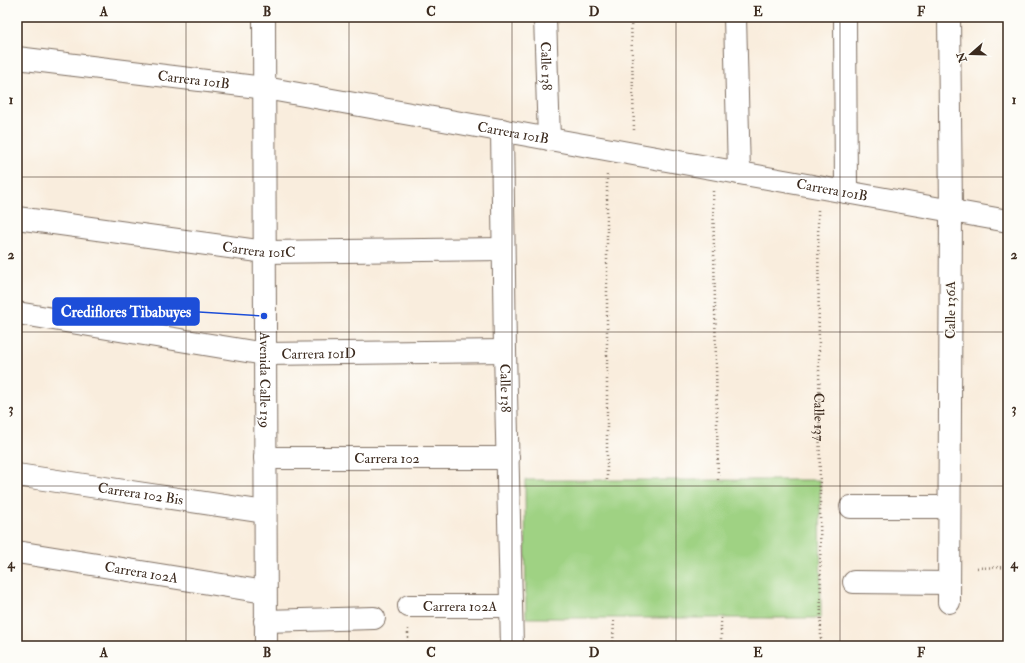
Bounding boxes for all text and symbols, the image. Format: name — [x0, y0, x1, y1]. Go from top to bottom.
text: A — [99, 4, 109, 20]
text: B — [263, 4, 271, 20]
text: C — [426, 4, 436, 20]
text: D — [589, 4, 600, 20]
text: E — [753, 4, 763, 20]
text: F — [917, 4, 926, 20]
north arrow — [951, 34, 991, 74]
street label: Calle 138 — [537, 41, 555, 91]
text: N — [954, 49, 970, 65]
street label: Carrera 101B — [157, 67, 231, 93]
text: 1 — [9, 92, 14, 108]
text: 1 — [1012, 92, 1017, 108]
street label: Carrera 101B — [476, 118, 550, 148]
street label: Carrera 101B — [795, 175, 869, 205]
street label: Carrera 101C — [221, 238, 296, 261]
text: 2 — [8, 247, 15, 263]
text: 2 — [1011, 247, 1018, 263]
street label: Calle 136A — [942, 281, 959, 339]
callout: Crediflores Tibabuyes — [53, 298, 199, 325]
text: Crediflores Tibabuyes — [61, 303, 191, 323]
street label: Avenida Calle 139 — [256, 331, 273, 428]
street label: Carrera 101D — [281, 345, 356, 363]
street label: Calle 138 — [496, 363, 514, 413]
street label: Calle 137 — [810, 393, 828, 442]
text: 3 — [9, 401, 14, 417]
text: 3 — [1012, 401, 1017, 417]
street label: Carrera 102 — [354, 450, 420, 467]
street label: Carrera 102 Bis — [97, 479, 185, 509]
text: 4 — [6, 556, 15, 572]
text: 4 — [1009, 556, 1018, 572]
street label: Carrera 102A — [103, 558, 179, 587]
street label: Carrera 102A — [423, 598, 497, 615]
text: A — [99, 645, 109, 661]
text: B — [263, 645, 271, 661]
text: C — [426, 645, 436, 661]
text: D — [589, 645, 600, 661]
text: E — [753, 645, 763, 661]
text: F — [917, 645, 926, 661]

